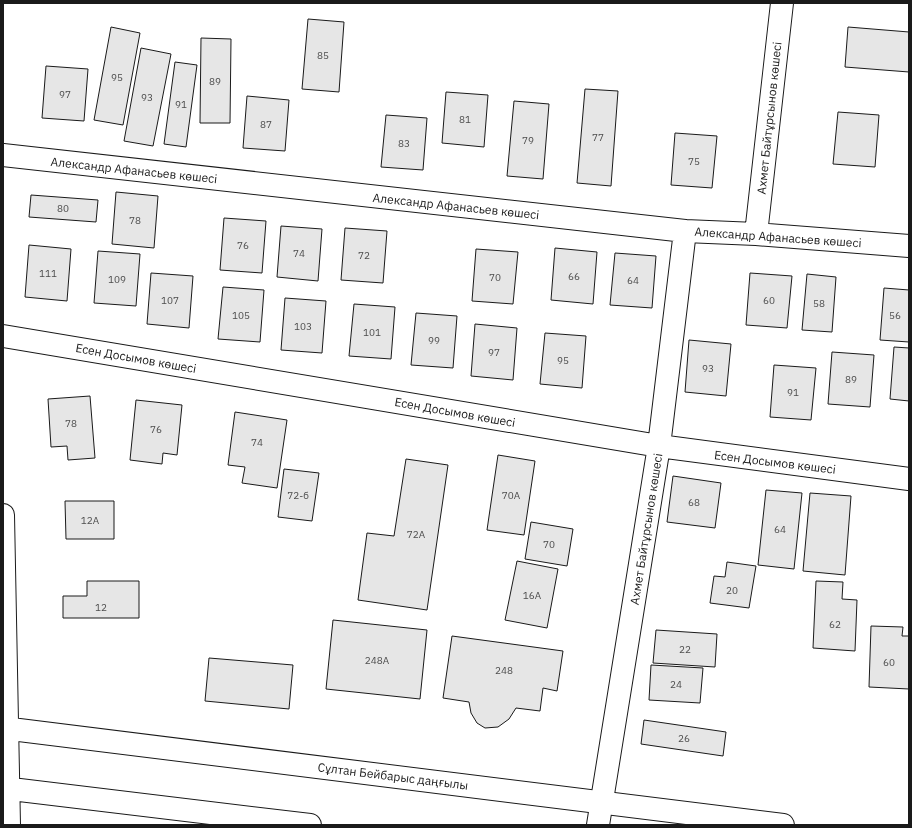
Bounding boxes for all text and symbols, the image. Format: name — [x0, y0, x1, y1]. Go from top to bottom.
street label: Ахмет Байтұрсынов көшесі — [754, 41, 784, 195]
house number: 85 — [317, 49, 329, 62]
house number: 95 — [111, 71, 123, 84]
house number: 89 — [209, 75, 221, 88]
house number: 97 — [59, 88, 71, 101]
house number: 93 — [141, 91, 153, 104]
house number: 91 — [175, 98, 187, 111]
house number: 81 — [459, 113, 471, 126]
house number: 87 — [260, 118, 272, 131]
house number: 77 — [592, 131, 604, 144]
house number: 79 — [522, 134, 534, 147]
house number: 83 — [398, 137, 410, 150]
street label: Александр Афанасьев көшесі — [50, 154, 218, 186]
house number: 75 — [688, 155, 700, 168]
street label: Александр Афанасьев көшесі — [372, 190, 540, 222]
house number: 80 — [57, 202, 69, 215]
house number: 78 — [129, 214, 141, 227]
street label: Александр Афанасьев көшесі — [694, 224, 862, 250]
house number: 76 — [237, 239, 249, 252]
house number: 74 — [293, 247, 305, 260]
house number: 72 — [358, 249, 370, 262]
house number: 111 — [39, 267, 57, 280]
house number: 66 — [568, 270, 580, 283]
house number: 70 — [489, 271, 501, 284]
house number: 109 — [108, 273, 126, 286]
house number: 64 — [627, 274, 639, 287]
house number: 107 — [161, 294, 179, 307]
house number: 60 — [763, 294, 775, 307]
house number: 58 — [813, 297, 825, 310]
house number: 105 — [232, 309, 250, 322]
house number: 56 — [889, 309, 901, 322]
house number: 103 — [294, 320, 312, 333]
house number: 101 — [363, 326, 381, 339]
house number: 99 — [428, 334, 440, 347]
street label: Есен Досымов көшесі — [74, 340, 198, 376]
house number: 97 — [488, 346, 500, 359]
house number: 95 — [557, 354, 569, 367]
house number: 93 — [702, 362, 714, 375]
house number: 89 — [845, 373, 857, 386]
house number: 91 — [787, 386, 799, 399]
street label: Есен Досымов көшесі — [393, 394, 517, 430]
house number: 78 — [65, 417, 77, 430]
house number: 76 — [150, 423, 162, 436]
house number: 74 — [251, 436, 263, 449]
street label: Есен Досымов көшесі — [713, 447, 837, 477]
street label: Ахмет Байтұрсынов көшесі — [627, 452, 665, 606]
house number: 72-б — [287, 489, 309, 502]
house number: 70А — [502, 489, 521, 502]
house number: 68 — [688, 496, 700, 509]
house number: 12А — [81, 514, 100, 527]
house number: 64 — [774, 523, 786, 536]
house number: 72А — [407, 528, 426, 541]
house number: 70 — [543, 538, 555, 551]
house number: 20 — [726, 584, 738, 597]
house number: 16А — [523, 589, 542, 602]
house number: 12 — [95, 601, 107, 614]
house number: 62 — [829, 618, 841, 631]
house number: 22 — [679, 643, 691, 656]
house number: 248А — [365, 654, 390, 667]
house number: 60 — [883, 656, 895, 669]
house number: 248 — [495, 664, 513, 677]
house number: 24 — [670, 678, 682, 691]
house number: 26 — [678, 732, 690, 745]
street label: Сұлтан Бейбарыс даңғылы — [317, 759, 469, 793]

